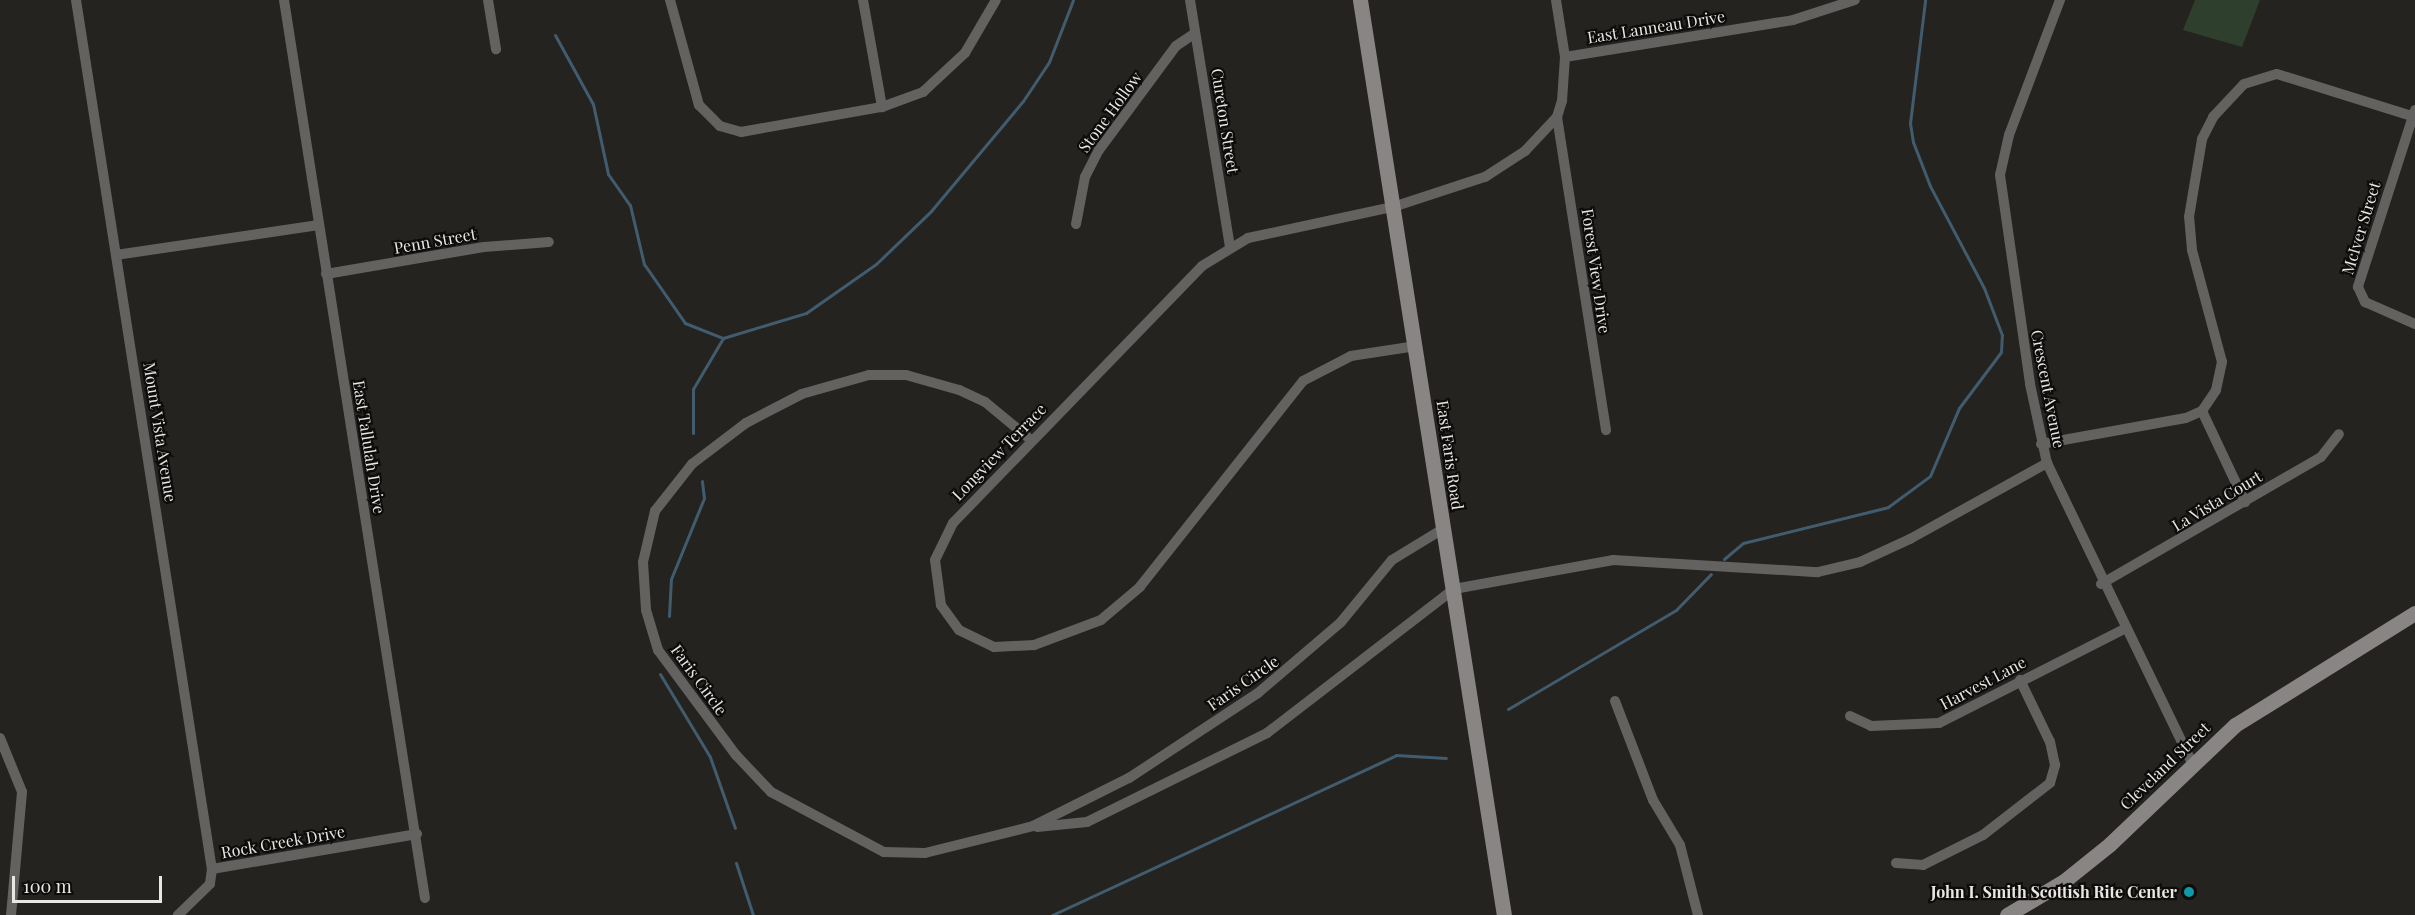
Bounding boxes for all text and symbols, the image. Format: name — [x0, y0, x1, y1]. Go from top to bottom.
street label: East Lanneau Drive — [1586, 7, 1726, 47]
street label: Cureton Street — [1207, 67, 1243, 175]
street label: Stone Hollow — [1074, 68, 1146, 156]
street label: McIver Street — [2338, 179, 2384, 277]
street label: Forest View Drive — [1578, 207, 1614, 335]
street label: Penn Street — [392, 224, 478, 258]
street label: Crescent Avenue — [2027, 328, 2069, 450]
street label: Mount Vista Avenue — [139, 360, 181, 504]
street label: East Tallulah Drive — [349, 378, 389, 516]
street label: Longview Terrace — [948, 399, 1050, 505]
street label: East Faris Road — [1433, 399, 1467, 511]
street label: La Vista Court — [2168, 466, 2266, 536]
street label: Faris Circle — [667, 641, 731, 719]
street label: Faris Circle — [1204, 651, 1282, 715]
street label: Harvest Lane — [1937, 652, 2029, 714]
street label: Cleveland Street — [2116, 718, 2214, 814]
street label: Rock Creek Drive — [219, 822, 347, 862]
scale bar — [15, 864, 165, 902]
text: 100 m — [23, 874, 72, 898]
place label: John I. Smith Scottish Rite Center — [1931, 882, 2177, 902]
marker: John I. Smith Scottish Rite Center — [2182, 885, 2196, 899]

